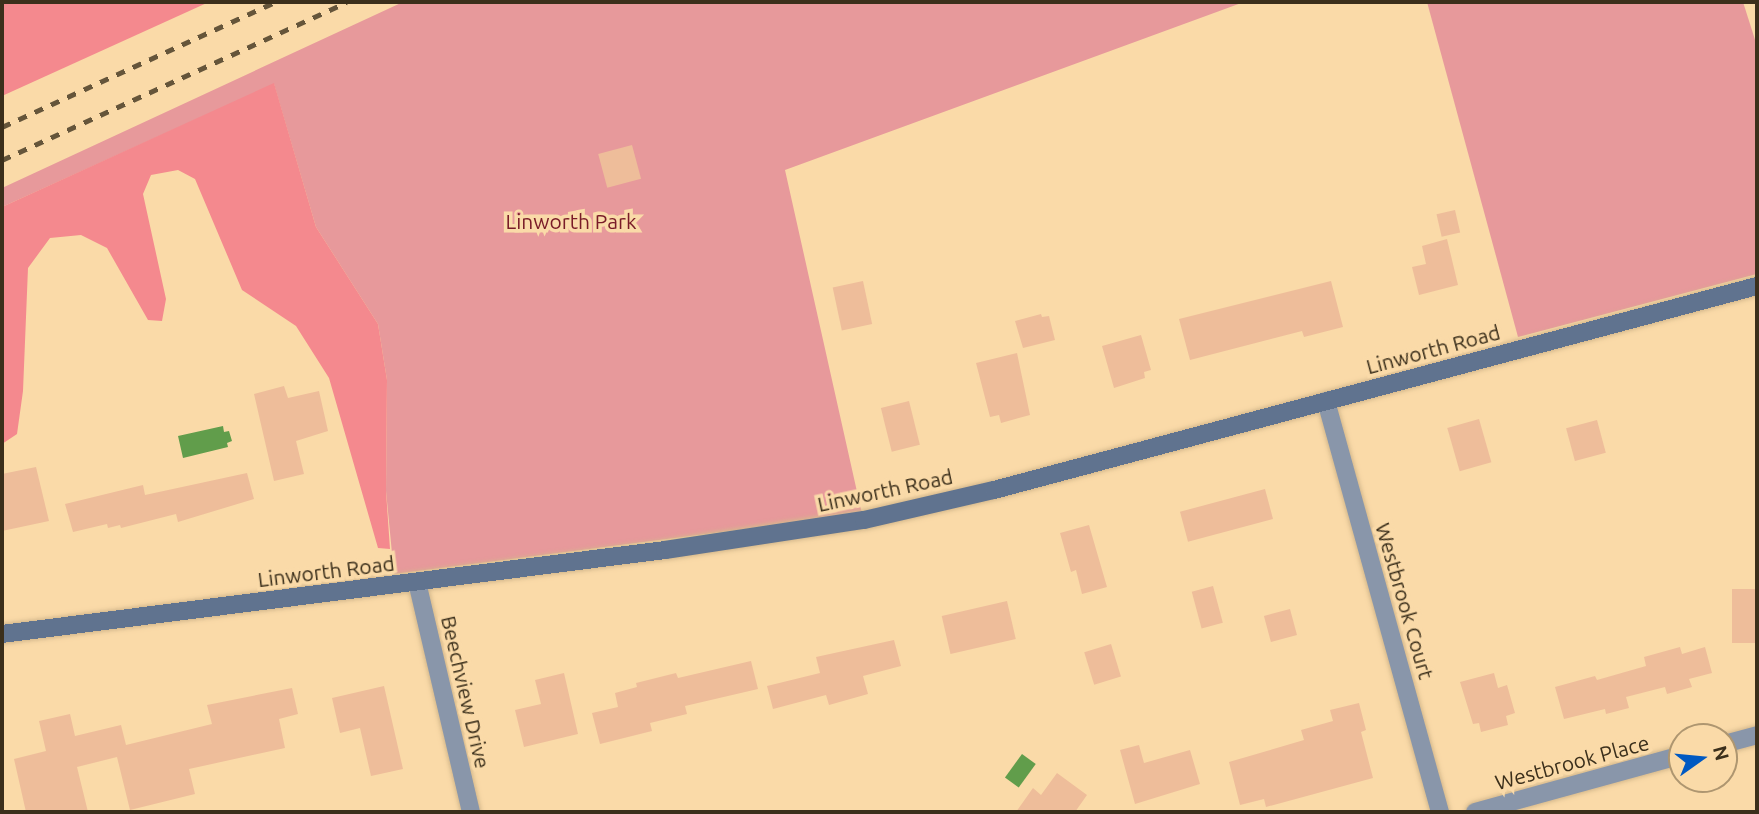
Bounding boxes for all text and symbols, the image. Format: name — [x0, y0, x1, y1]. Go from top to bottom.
park label: Linworth Park — [505, 208, 637, 234]
street label: Linworth Road — [1363, 319, 1503, 379]
street label: Linworth Road — [815, 463, 955, 517]
street label: Westbrook Court — [1371, 520, 1439, 682]
street label: Linworth Road — [256, 550, 396, 592]
street label: Beechview Drive — [436, 613, 496, 771]
north arrow — [1668, 723, 1738, 793]
street label: Westbrook Place — [1492, 729, 1652, 795]
text: N — [1709, 743, 1734, 763]

